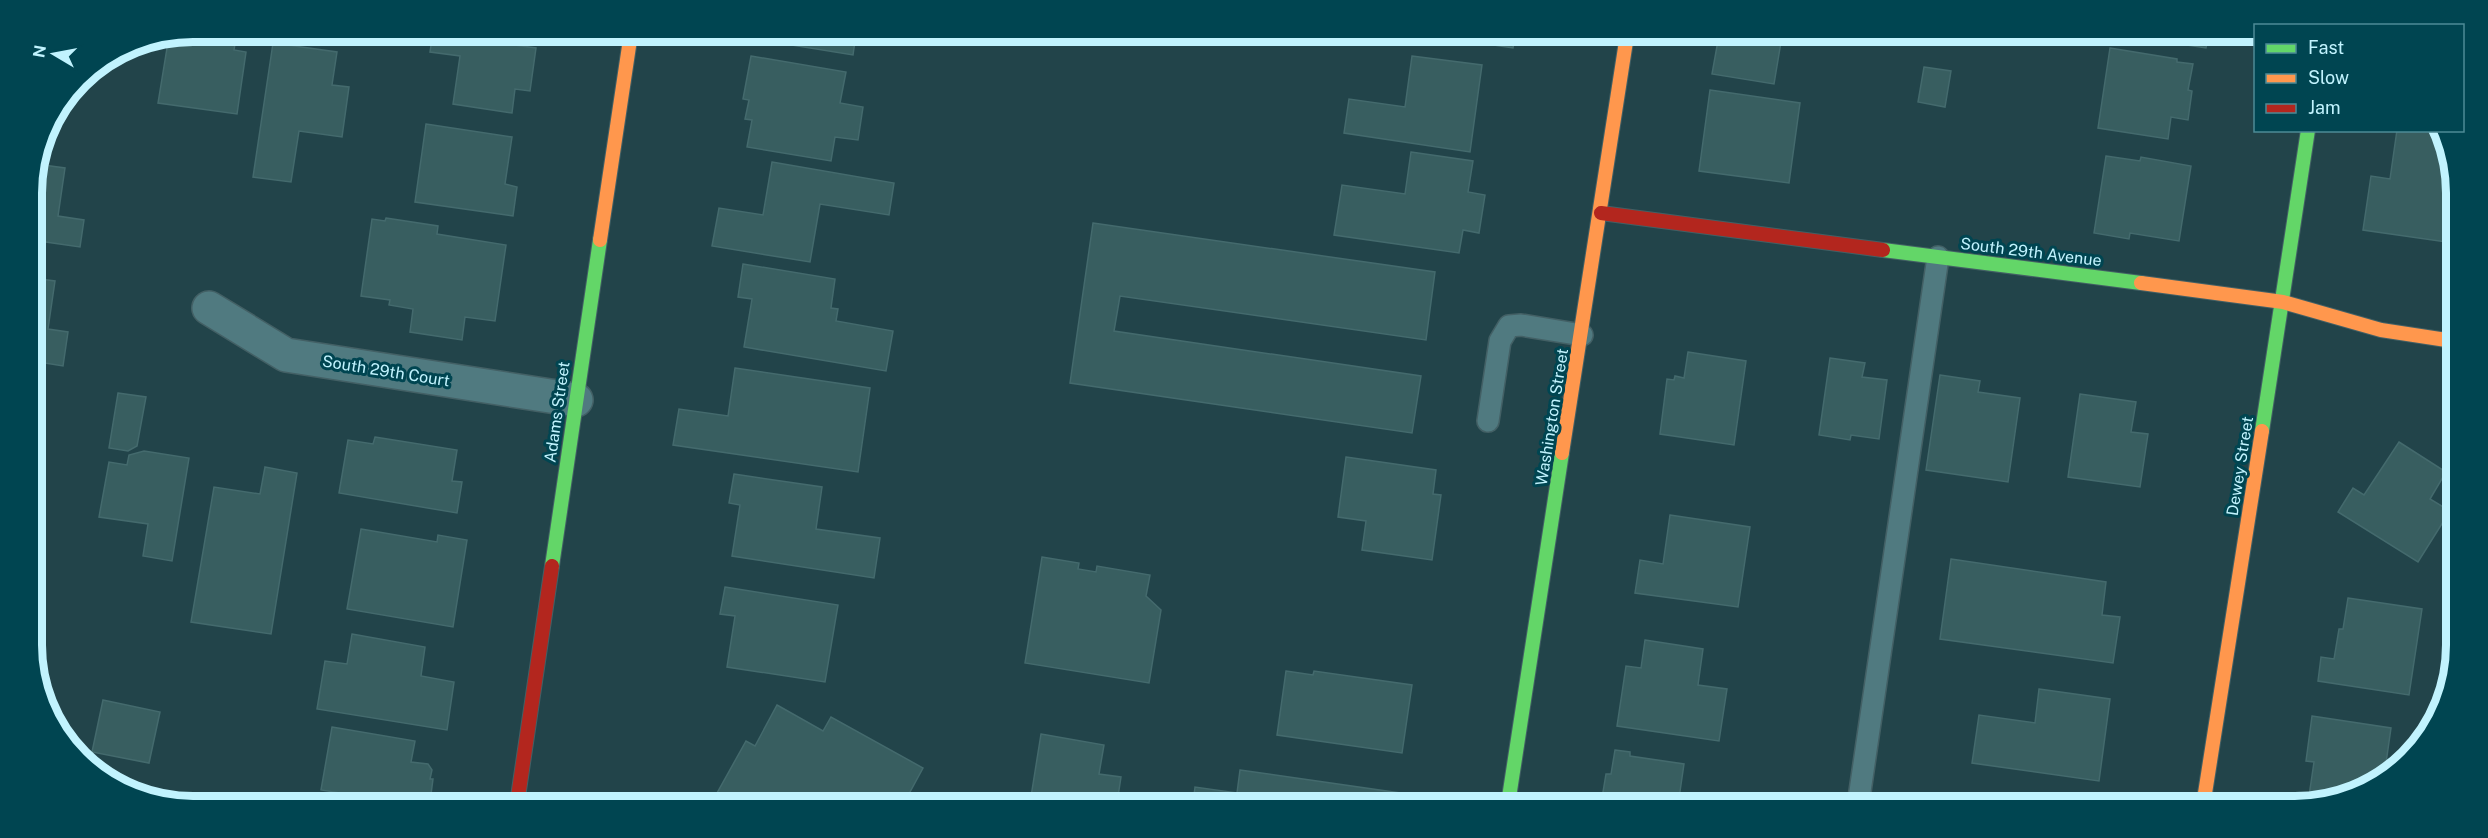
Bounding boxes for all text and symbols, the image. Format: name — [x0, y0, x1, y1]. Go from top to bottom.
north arrow — [24, 24, 84, 84]
legend — [2254, 24, 2464, 132]
text: Fast — [2308, 37, 2344, 58]
text: N — [29, 44, 50, 59]
text: Slow — [2308, 67, 2349, 88]
text: Jam — [2308, 97, 2341, 118]
street label: South 29th Avenue — [1959, 234, 2103, 270]
street label: Washington Street — [1532, 347, 1572, 487]
street label: South 29th Court — [321, 352, 451, 390]
street label: Adams Street — [540, 360, 574, 464]
street label: Dewey Street — [2223, 415, 2257, 517]

